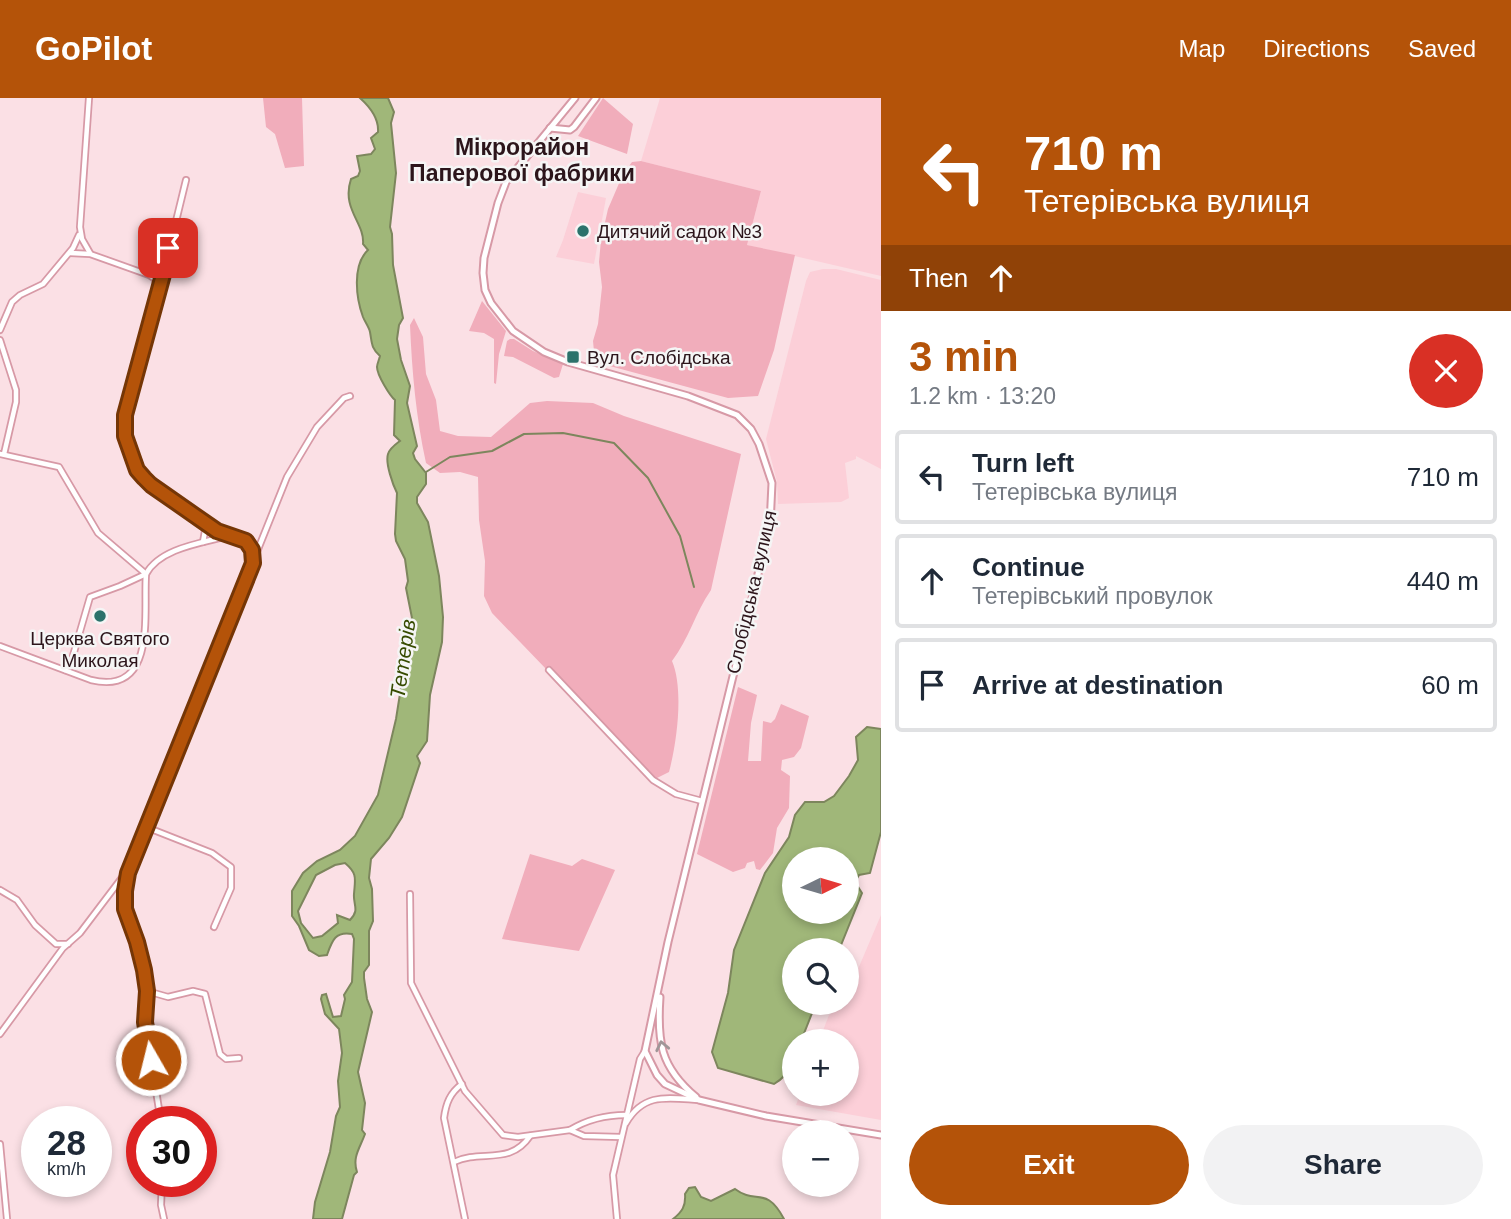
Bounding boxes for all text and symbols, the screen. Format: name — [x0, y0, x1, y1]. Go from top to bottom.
text: GoPilot — [35, 30, 152, 67]
text: Map — [1179, 35, 1225, 62]
text: Directions — [1263, 35, 1370, 62]
text: Saved — [1408, 35, 1476, 62]
icon: left — [909, 126, 1000, 217]
text: 710 m — [1024, 126, 1163, 180]
district label: Мікрорайон Паперової фабрики — [409, 134, 635, 186]
text: Тетерівська вулиця — [1024, 183, 1310, 219]
pin — [138, 218, 198, 278]
place label: Дитячий садок №3 — [597, 221, 762, 242]
marker: Дитячий садок №3 — [575, 223, 591, 239]
icon: arrive — [149, 229, 187, 267]
icon: ahead — [982, 259, 1020, 297]
text: Then — [909, 263, 968, 293]
text: 3 min — [909, 333, 1019, 380]
button: close — [1409, 334, 1483, 408]
place label: Вул. Слобідська — [587, 347, 731, 368]
marker: Вул. Слобідська — [565, 349, 581, 365]
text: 1.2 km · 13:20 — [909, 383, 1056, 409]
text: Turn left — [972, 448, 1074, 478]
icon: left — [913, 458, 951, 496]
text: 710 m — [1407, 462, 1479, 492]
text: Тетерівська вулиця — [972, 479, 1178, 505]
street label: Слобідська вулиця — [722, 508, 781, 676]
text: Continue — [972, 552, 1085, 582]
icon: ahead — [913, 562, 951, 600]
text: 440 m — [1407, 566, 1479, 596]
text: Тетерівський провулок — [972, 583, 1213, 609]
marker: Церква Святого Миколая — [92, 608, 108, 624]
water label: Тетерів — [386, 618, 419, 700]
place label: Церква Святого Миколая — [30, 628, 170, 671]
icon: arrive — [913, 666, 951, 704]
text: Arrive at destination — [972, 670, 1223, 700]
text: 60 m — [1421, 670, 1479, 700]
north arrow — [782, 847, 859, 924]
map controls — [782, 847, 859, 1197]
button: search — [782, 938, 859, 1015]
position arrow — [114, 1023, 188, 1097]
button: + — [782, 1029, 859, 1106]
one-way arrow — [655, 1040, 670, 1052]
speed limit sign: 30 — [126, 1106, 217, 1197]
button: − — [782, 1120, 859, 1197]
text: 28 — [47, 1123, 86, 1162]
button: Exit — [909, 1125, 1189, 1205]
button: Share — [1203, 1125, 1483, 1205]
text: km/h — [47, 1159, 86, 1179]

